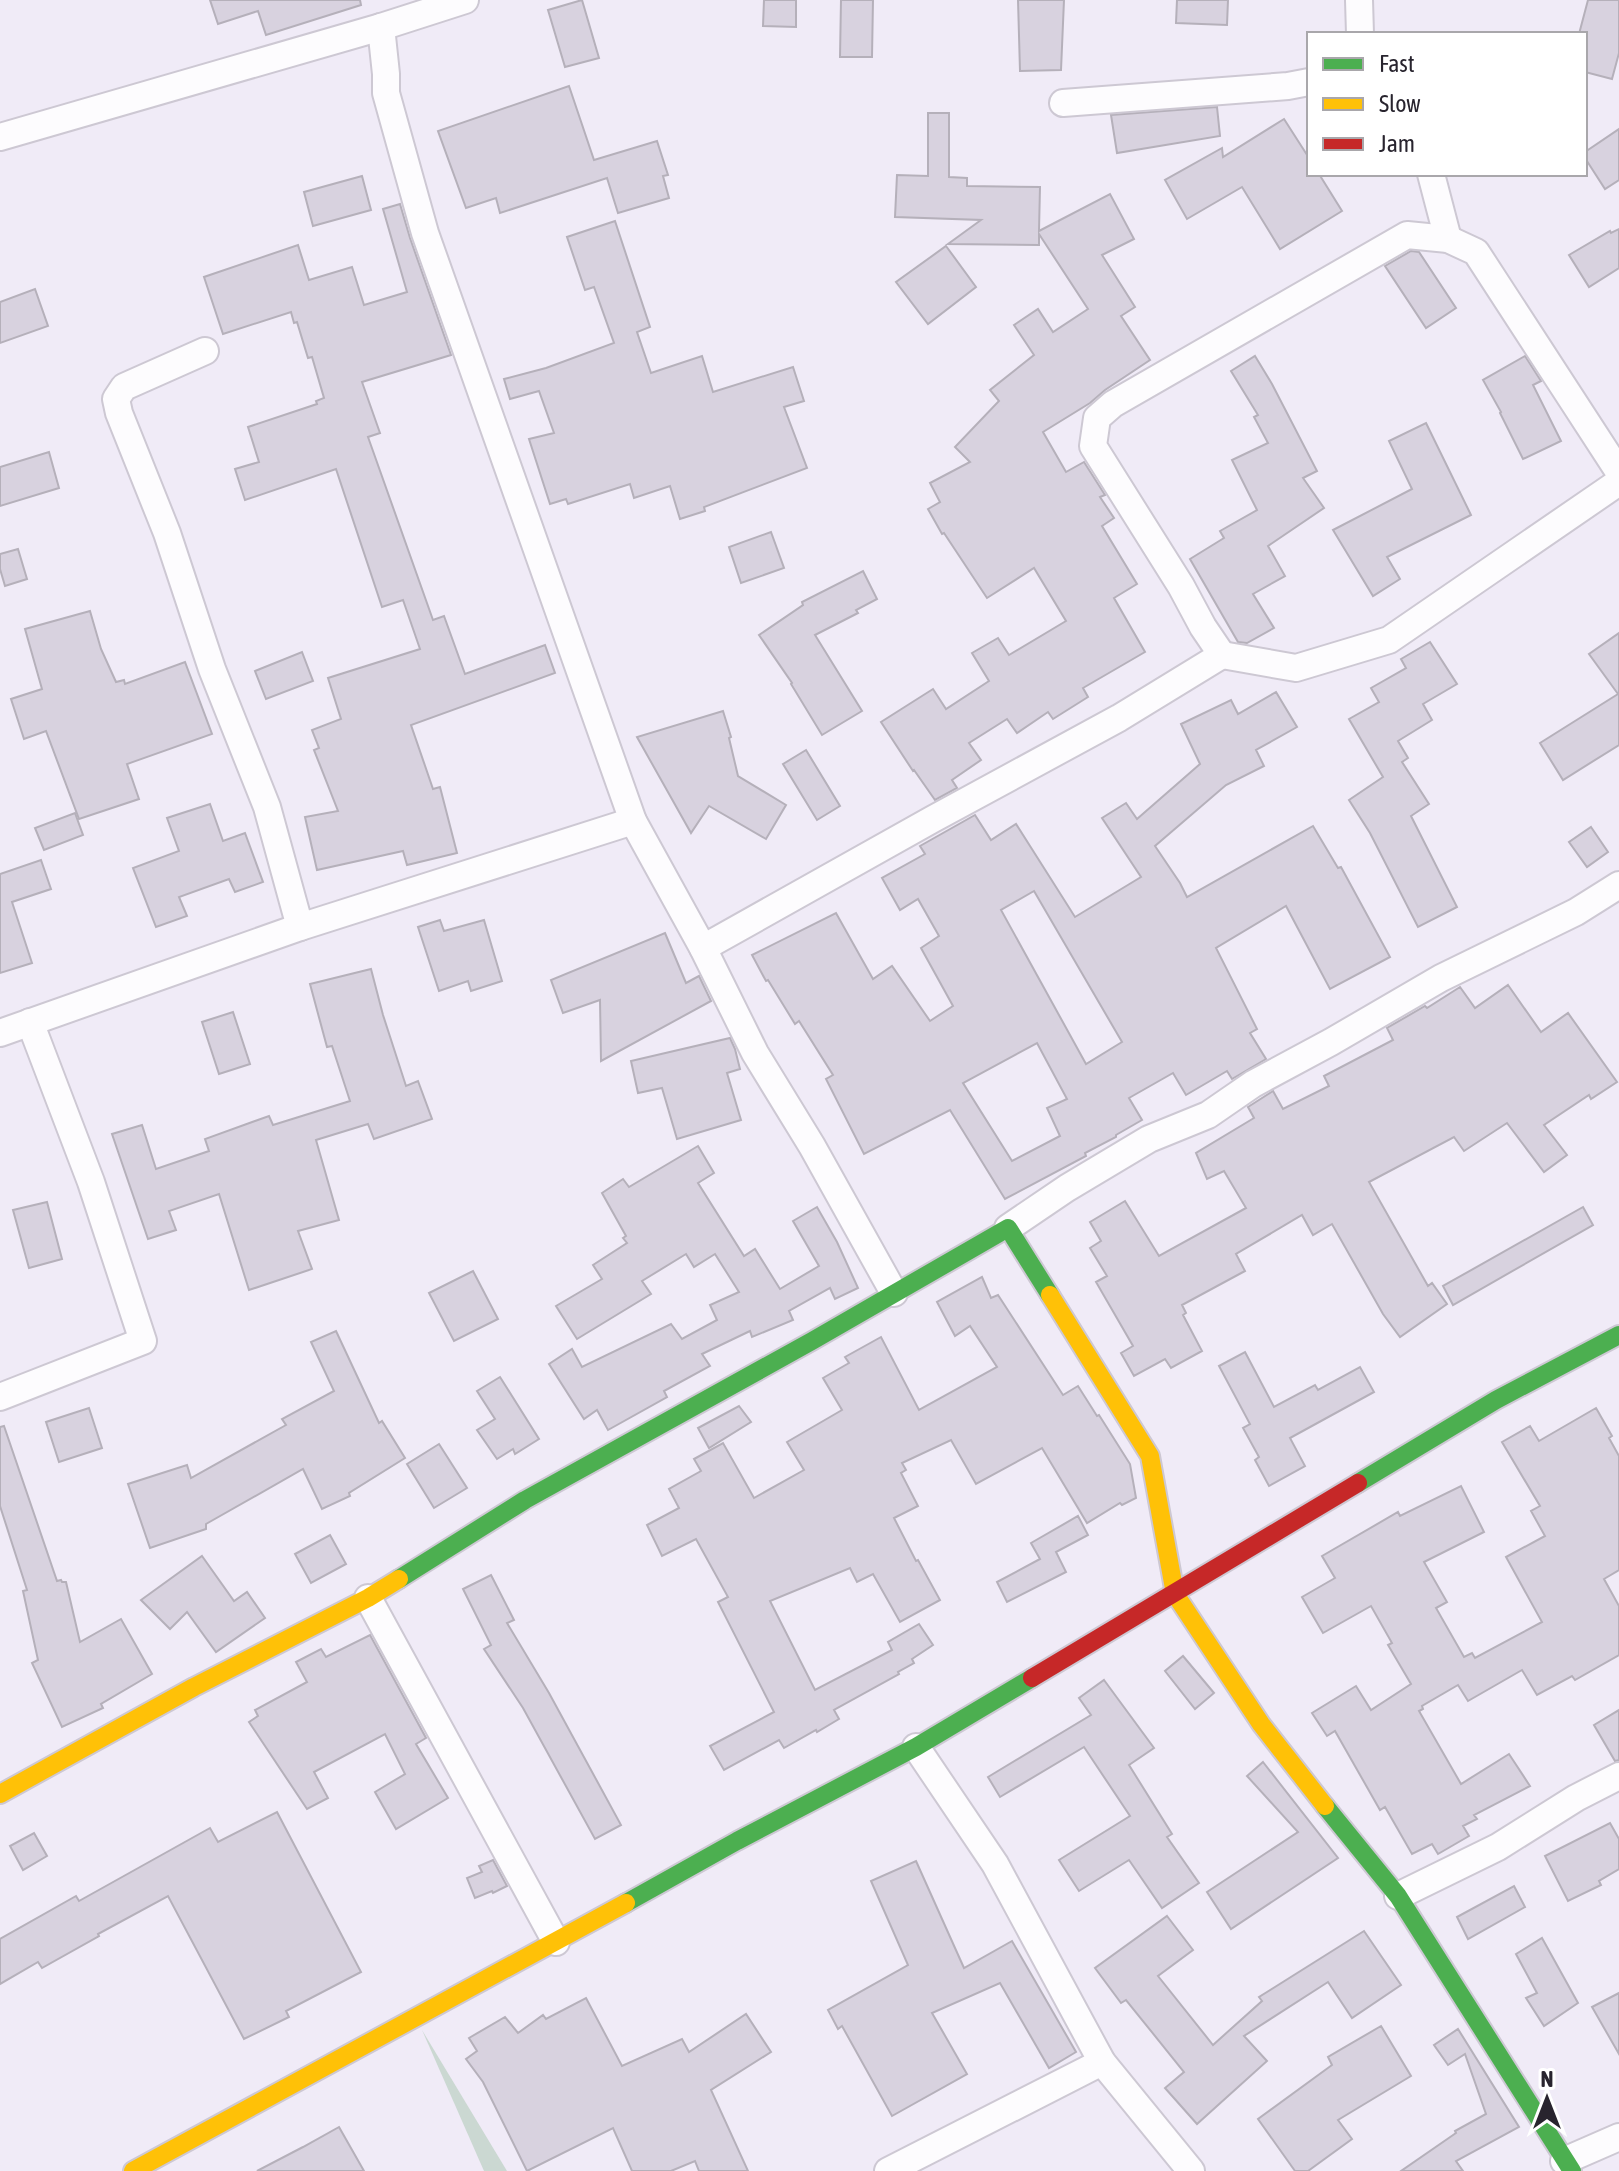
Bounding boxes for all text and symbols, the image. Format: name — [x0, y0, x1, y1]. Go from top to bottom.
legend — [1307, 32, 1587, 176]
text: Fast — [1379, 50, 1415, 77]
text: Slow — [1379, 90, 1421, 117]
text: Jam — [1379, 130, 1415, 157]
north arrow — [1507, 2059, 1587, 2139]
text: N — [1541, 2066, 1553, 2092]

